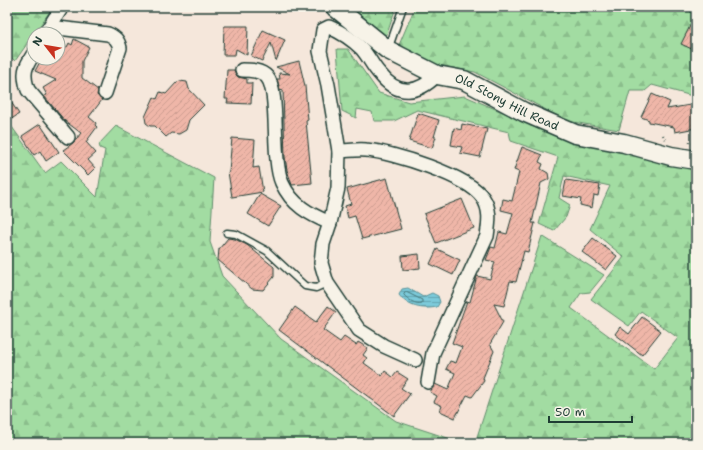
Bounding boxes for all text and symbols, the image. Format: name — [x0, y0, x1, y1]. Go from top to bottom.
north arrow — [26, 26, 66, 66]
text: N — [29, 33, 47, 49]
street label: Old Stony Hill Road — [454, 71, 562, 134]
scale bar — [549, 398, 632, 424]
text: 50 m — [555, 404, 585, 420]

